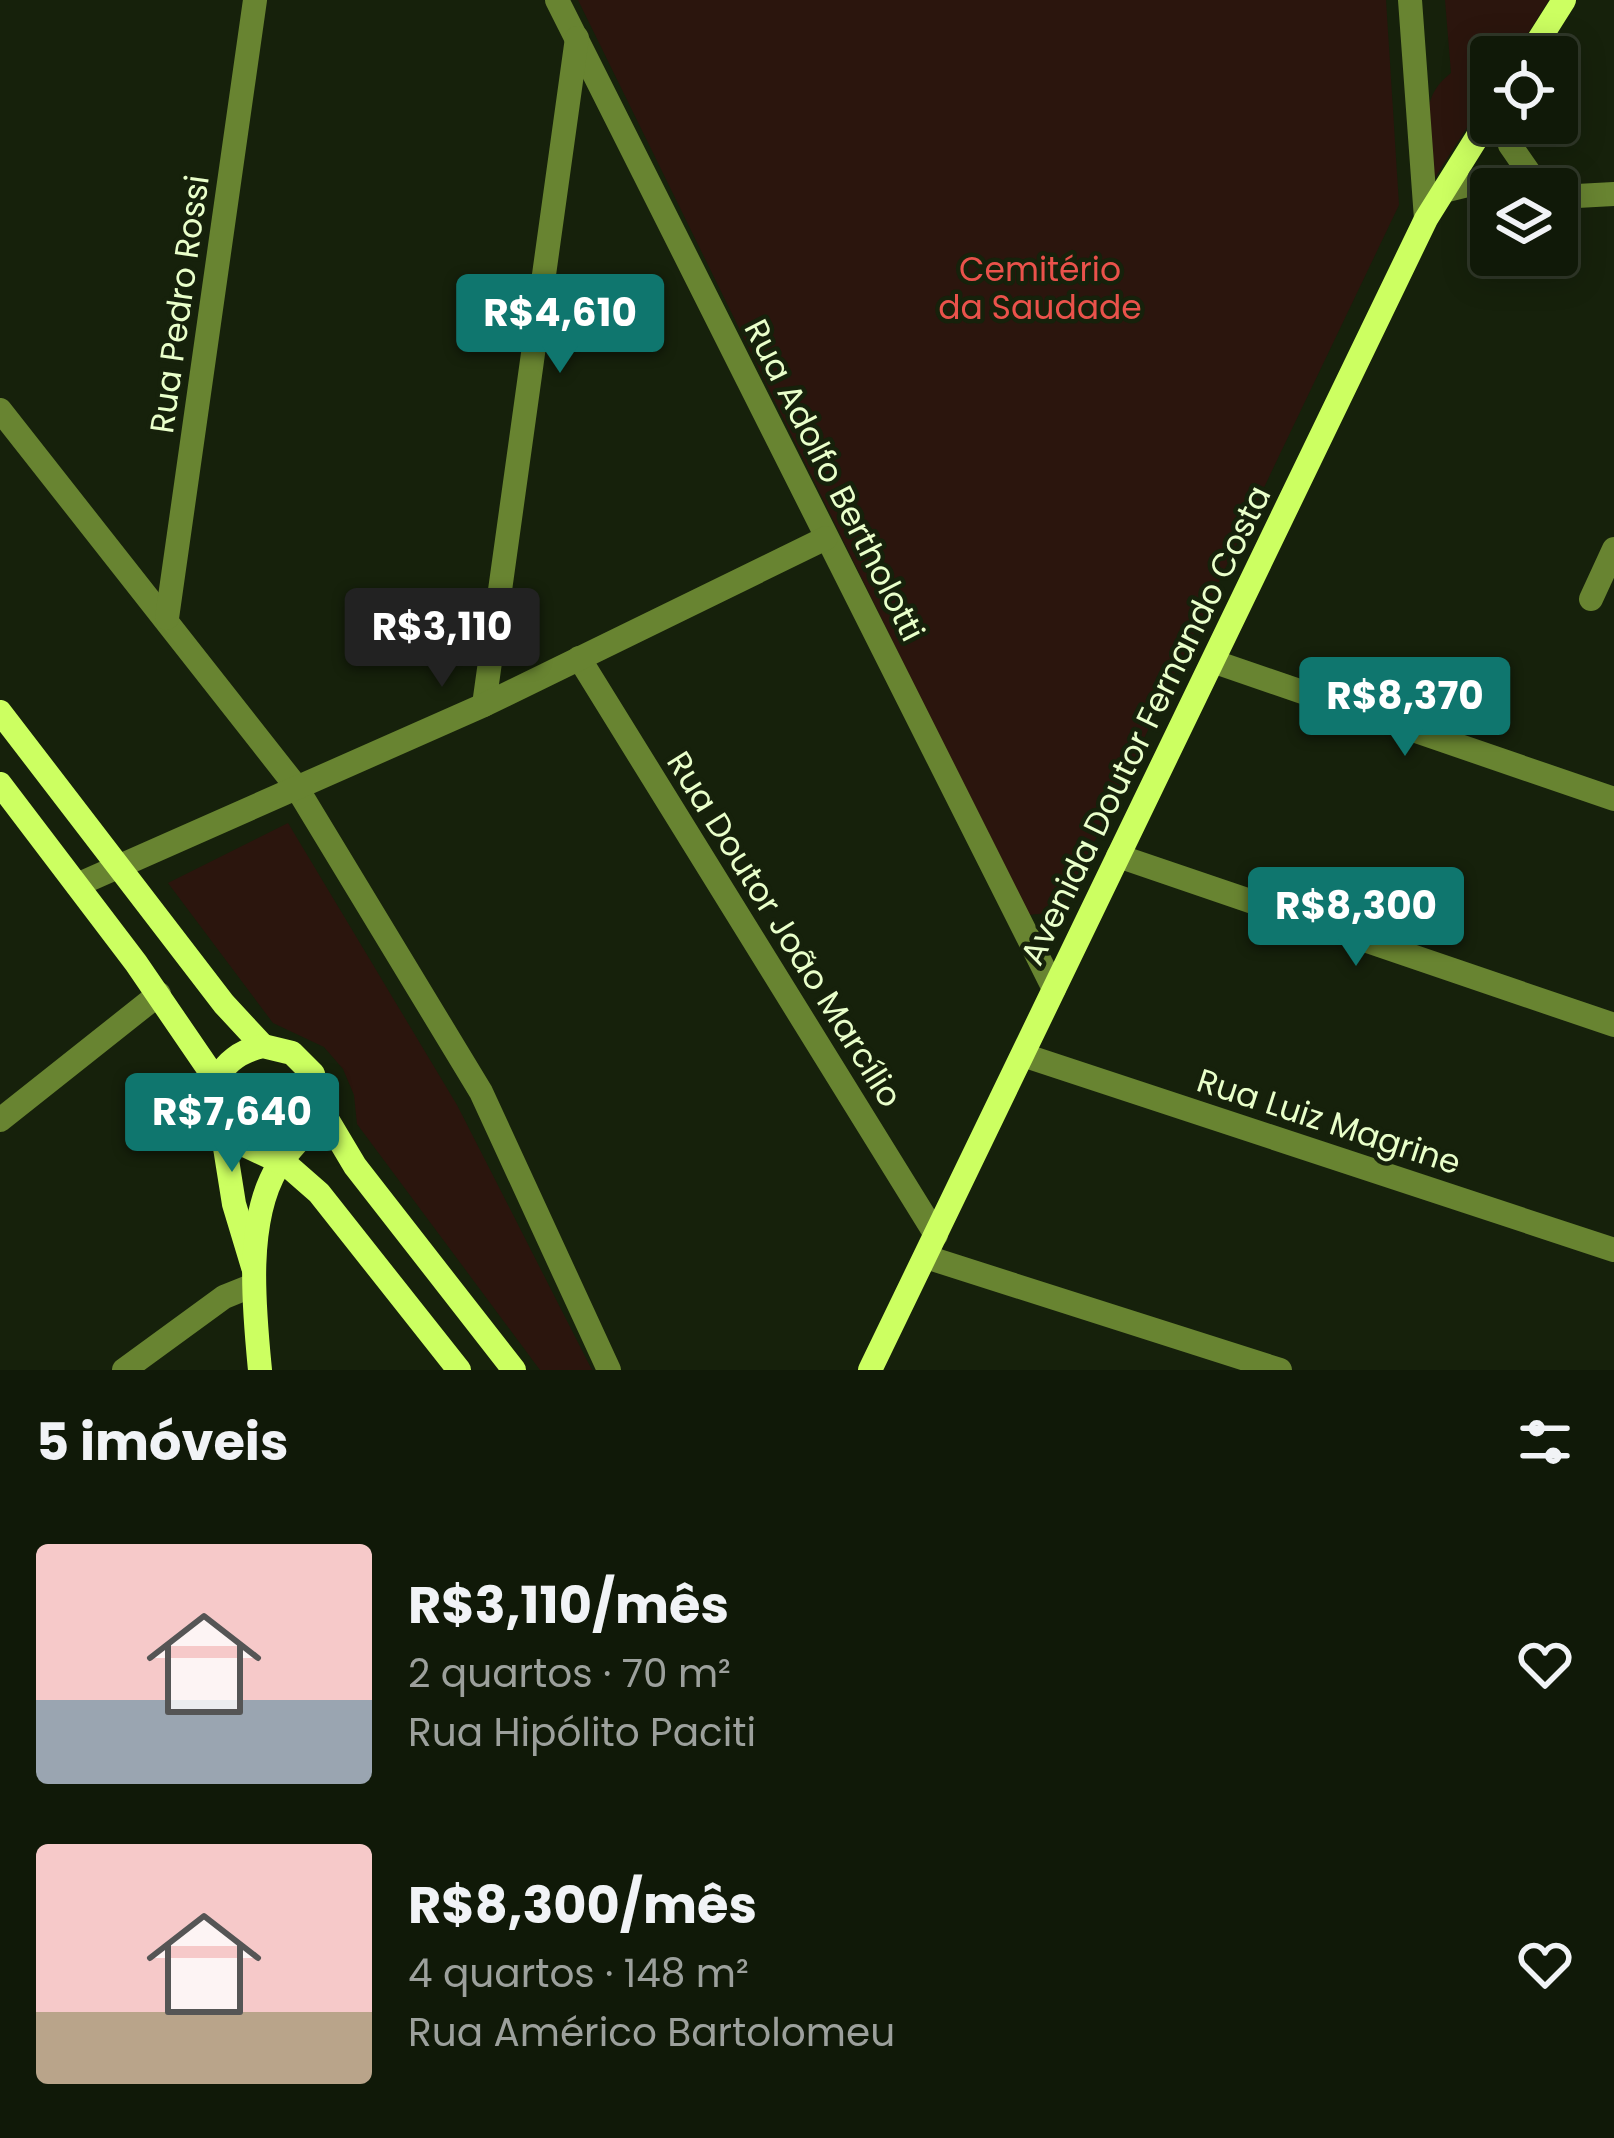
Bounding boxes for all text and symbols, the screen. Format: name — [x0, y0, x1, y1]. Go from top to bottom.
map controls — [1470, 36, 1578, 276]
button: locate — [1470, 36, 1578, 144]
button: layers — [1470, 168, 1578, 276]
street label: Rua Pedro Rossi — [138, 172, 221, 436]
park label: Cemitério da Saudade — [938, 246, 1142, 331]
pin: R$4,610 — [449, 274, 671, 376]
text: R$4,610 — [483, 285, 637, 340]
street label: Rua Adolfo Bertholotti — [733, 311, 936, 649]
street label: Avenida Doutor Fernando Costa — [1009, 478, 1282, 973]
pin: R$3,110 — [331, 588, 553, 690]
text: R$3,110 — [372, 599, 512, 654]
pin: R$8,370 — [1294, 657, 1516, 759]
text: R$8,370 — [1326, 668, 1484, 723]
street label: Rua Doutor João Marcílio — [656, 742, 914, 1116]
pin: R$8,300 — [1245, 867, 1467, 969]
text: R$8,300 — [1275, 878, 1437, 933]
street label: Rua Luiz Magrine — [1191, 1057, 1467, 1186]
pin: R$7,640 — [121, 1073, 343, 1175]
text: R$7,640 — [152, 1084, 312, 1139]
text: 5 imóveis — [36, 1406, 288, 1478]
icon: filters — [1512, 1409, 1578, 1475]
text: R$3,110/mês — [408, 1569, 729, 1641]
icon: home — [132, 1592, 276, 1736]
icon: heart — [1512, 1631, 1578, 1697]
text: 2 quartos · 70 m² — [408, 1646, 731, 1701]
text: Rua Hipólito Paciti — [408, 1705, 756, 1760]
text: R$8,300/mês — [408, 1869, 757, 1941]
icon: home — [132, 1892, 276, 2036]
icon: heart — [1512, 1931, 1578, 1997]
text: 4 quartos · 148 m² — [408, 1946, 749, 2001]
text: Rua Américo Bartolomeu — [408, 2005, 895, 2060]

